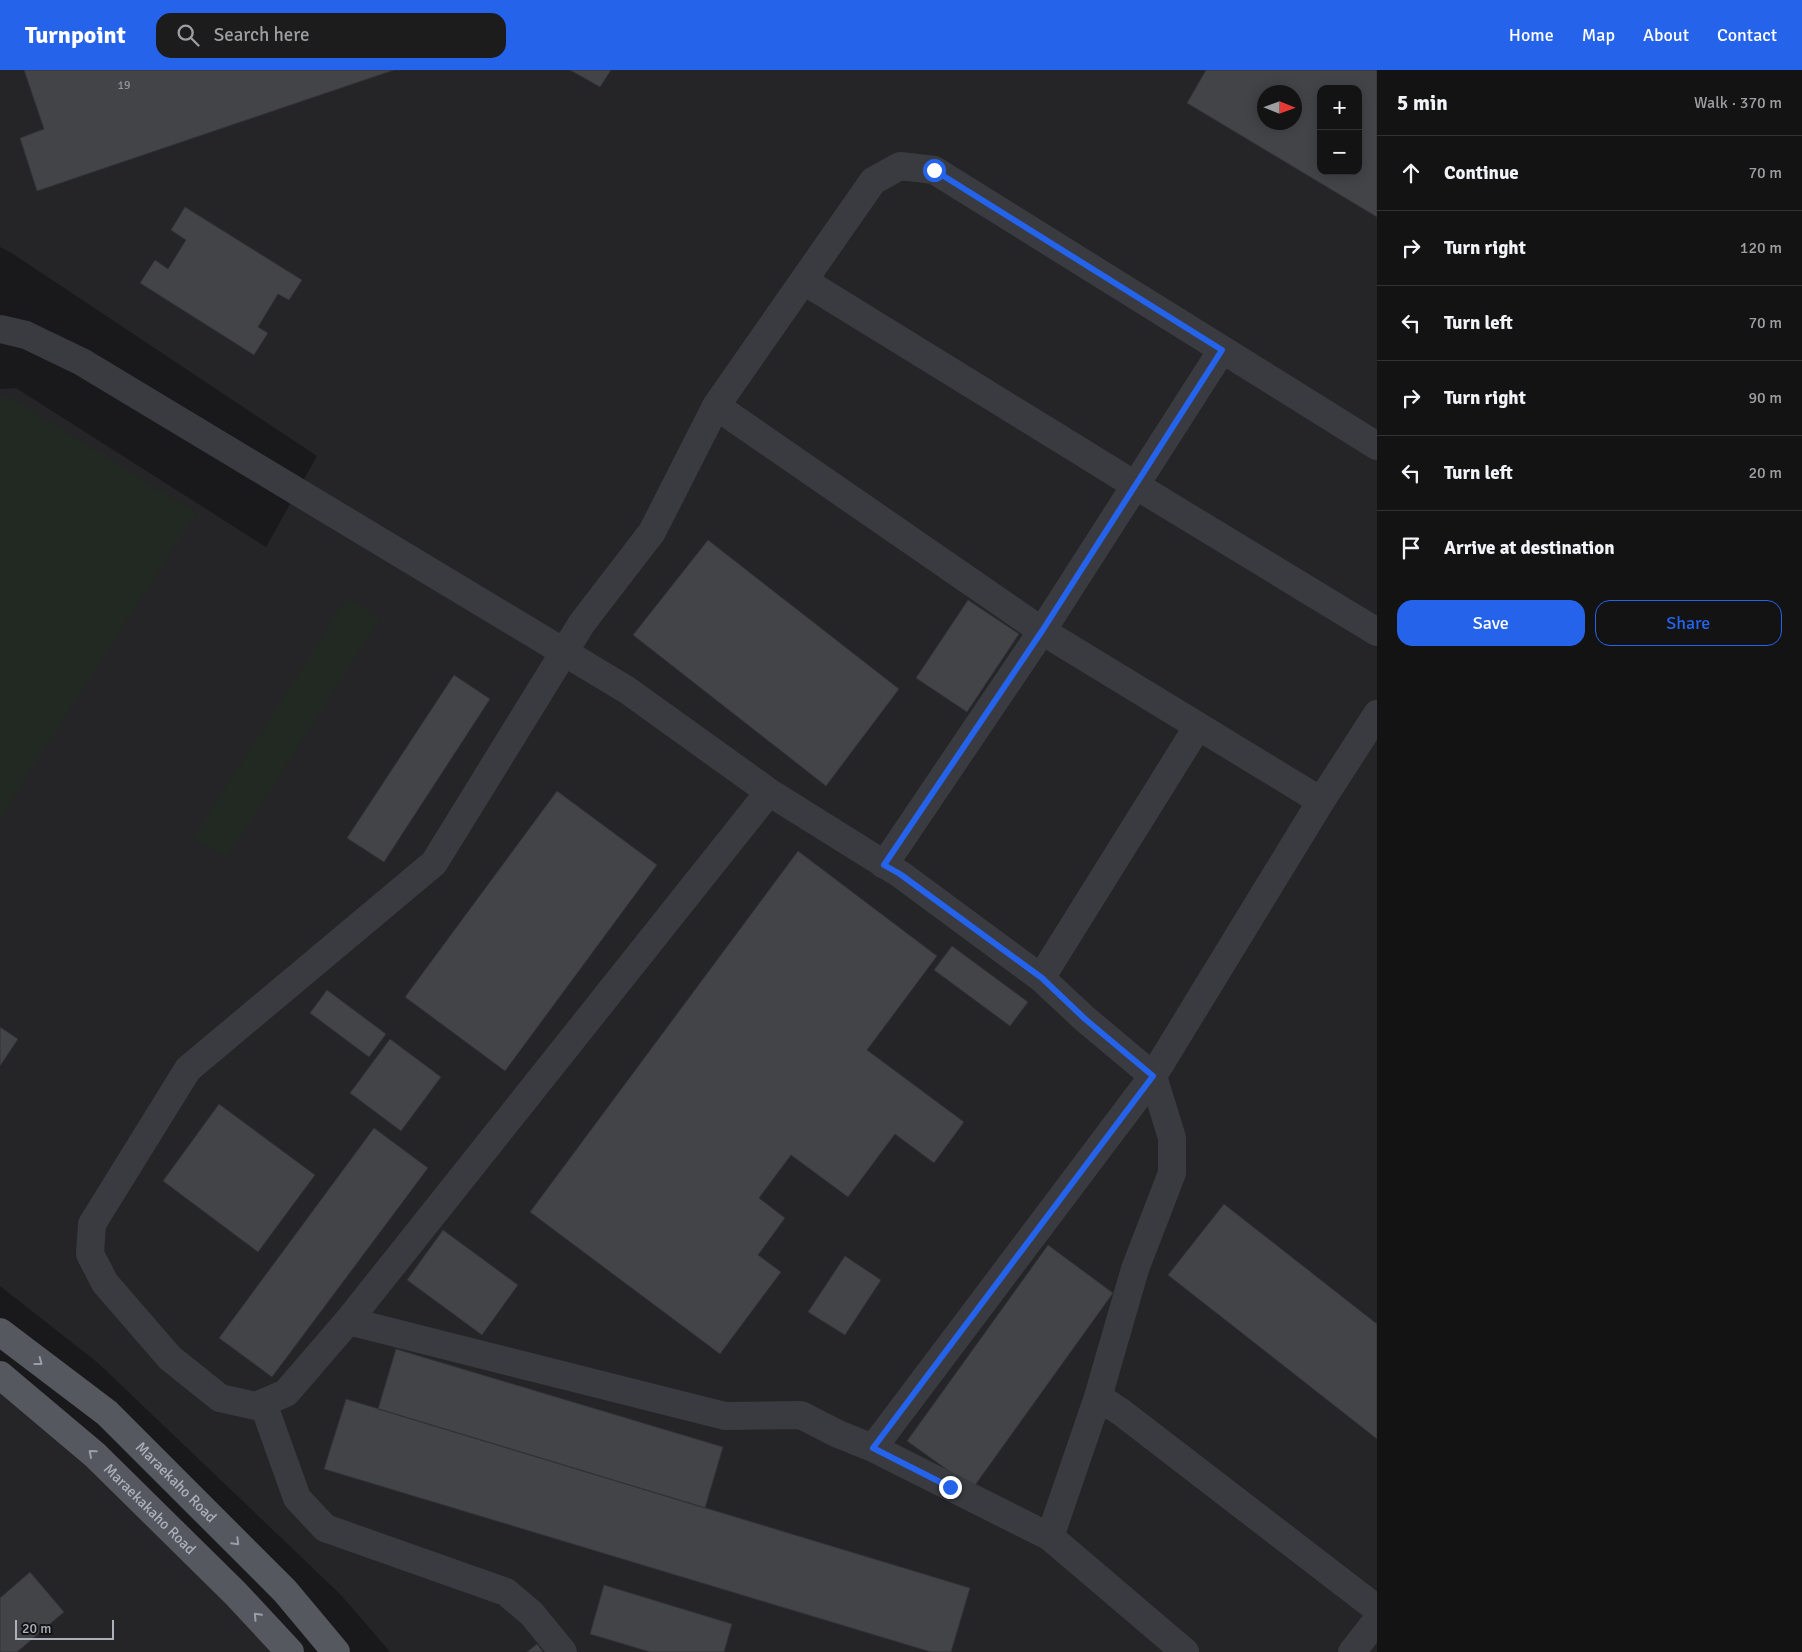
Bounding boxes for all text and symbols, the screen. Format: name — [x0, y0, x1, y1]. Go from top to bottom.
search box — [156, 13, 506, 58]
text: Turnpoint — [25, 20, 126, 50]
icon: search — [174, 21, 202, 49]
text: Search here — [214, 23, 309, 47]
text: Home — [1509, 24, 1554, 46]
text: Map — [1582, 24, 1615, 46]
text: About — [1643, 24, 1689, 46]
text: Contact — [1717, 24, 1777, 46]
house number: 19 — [118, 78, 130, 93]
north arrow — [1257, 85, 1302, 130]
map controls — [1317, 85, 1362, 175]
button: + — [1317, 85, 1362, 130]
text: 5 min — [1397, 90, 1448, 116]
text: Walk · 370 m — [1694, 93, 1782, 113]
button: − — [1317, 130, 1362, 175]
route start — [923, 159, 946, 182]
icon: ahead — [1397, 159, 1425, 187]
text: Continue — [1444, 161, 1519, 185]
text: 70 m — [1748, 163, 1782, 183]
icon: right — [1397, 234, 1425, 262]
text: Turn right — [1444, 236, 1526, 260]
text: 120 m — [1740, 238, 1782, 258]
icon: left — [1397, 309, 1425, 337]
text: Turn left — [1444, 311, 1513, 335]
text: 70 m — [1748, 313, 1782, 333]
icon: right — [1397, 384, 1425, 412]
text: Turn right — [1444, 386, 1526, 410]
text: 90 m — [1748, 388, 1782, 408]
icon: left — [1397, 459, 1425, 487]
text: Turn left — [1444, 461, 1513, 485]
text: 20 m — [1748, 463, 1782, 483]
icon: arrive — [1397, 534, 1425, 562]
text: Arrive at destination — [1444, 536, 1615, 560]
button: Save — [1397, 600, 1585, 646]
button: Share — [1595, 600, 1782, 646]
one-way arrow — [33, 1356, 42, 1364]
street label: Maraekaho Road — [132, 1438, 220, 1526]
one-way arrow — [89, 1449, 98, 1458]
street label: Maraekakaho Road — [100, 1460, 199, 1558]
route end — [939, 1476, 962, 1499]
one-way arrow — [230, 1536, 239, 1545]
one-way arrow — [254, 1613, 263, 1622]
scale bar — [15, 1617, 114, 1640]
text: 20 m — [22, 1620, 51, 1637]

